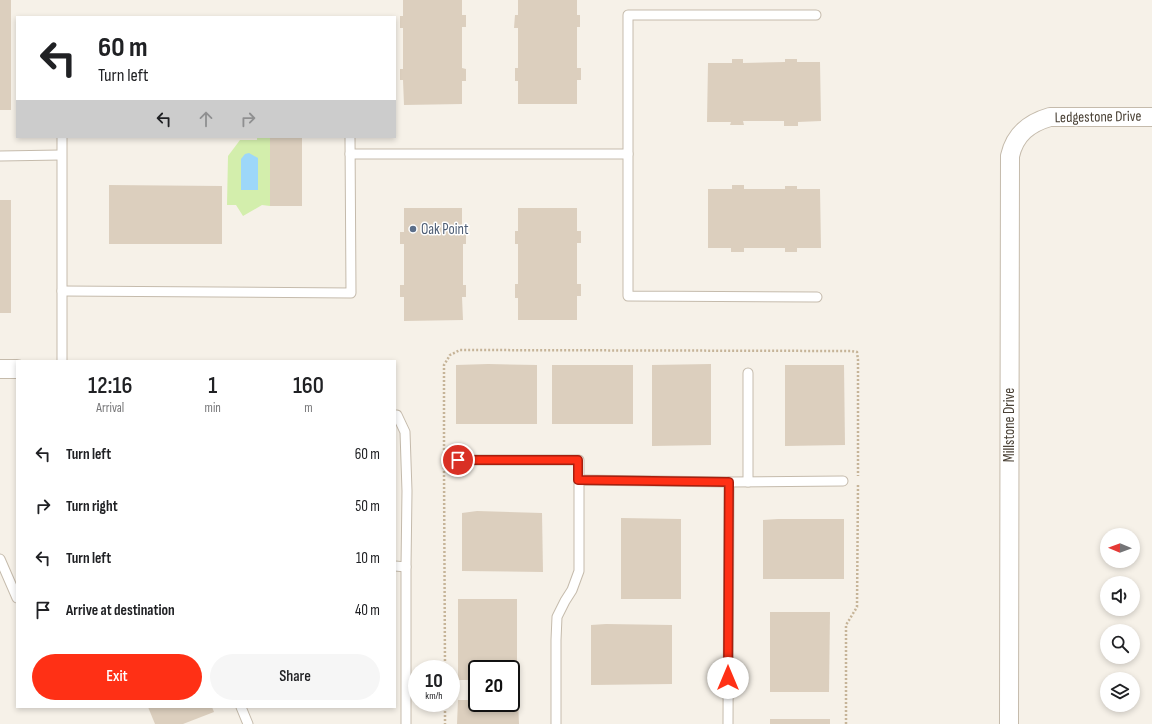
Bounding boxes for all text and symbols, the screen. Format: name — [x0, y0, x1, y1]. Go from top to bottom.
text: 60 m — [98, 31, 147, 64]
icon: left — [32, 32, 84, 84]
text: Turn left — [98, 65, 149, 86]
street label: Ledgestone Drive — [1054, 107, 1142, 127]
icon: left — [153, 108, 175, 130]
icon: ahead — [195, 108, 217, 130]
icon: right — [237, 108, 259, 130]
place label: Oak Point — [421, 220, 469, 239]
marker: Oak Point — [408, 224, 418, 234]
text: 12:16 — [88, 371, 133, 400]
text: 1 — [208, 371, 217, 400]
text: 160 — [293, 371, 324, 400]
street label: Millstone Drive — [1000, 388, 1019, 462]
text: Arrival — [96, 400, 124, 416]
text: min — [205, 400, 221, 416]
text: m — [304, 400, 313, 416]
icon: left — [32, 443, 54, 465]
pin — [441, 443, 475, 477]
text: Turn left — [66, 445, 111, 464]
text: 60 m — [355, 445, 380, 464]
icon: arrive — [447, 449, 469, 471]
icon: right — [32, 495, 54, 517]
text: Turn right — [66, 497, 118, 516]
text: 50 m — [355, 497, 380, 516]
north arrow — [1100, 528, 1140, 568]
map controls — [1100, 528, 1140, 712]
icon: left — [32, 547, 54, 569]
text: Turn left — [66, 549, 111, 568]
text: 10 m — [356, 549, 380, 568]
button: sound — [1100, 576, 1140, 616]
icon: arrive — [32, 599, 54, 621]
text: Arrive at destination — [66, 601, 175, 620]
text: 40 m — [355, 601, 380, 620]
button: search — [1100, 624, 1140, 664]
button: Exit — [32, 654, 202, 700]
button: Share — [210, 654, 380, 700]
position arrow — [707, 657, 749, 699]
speed limit sign: 20 — [468, 660, 520, 712]
text: 10 — [425, 669, 443, 693]
button: layers — [1100, 672, 1140, 712]
text: km/h — [425, 690, 443, 702]

